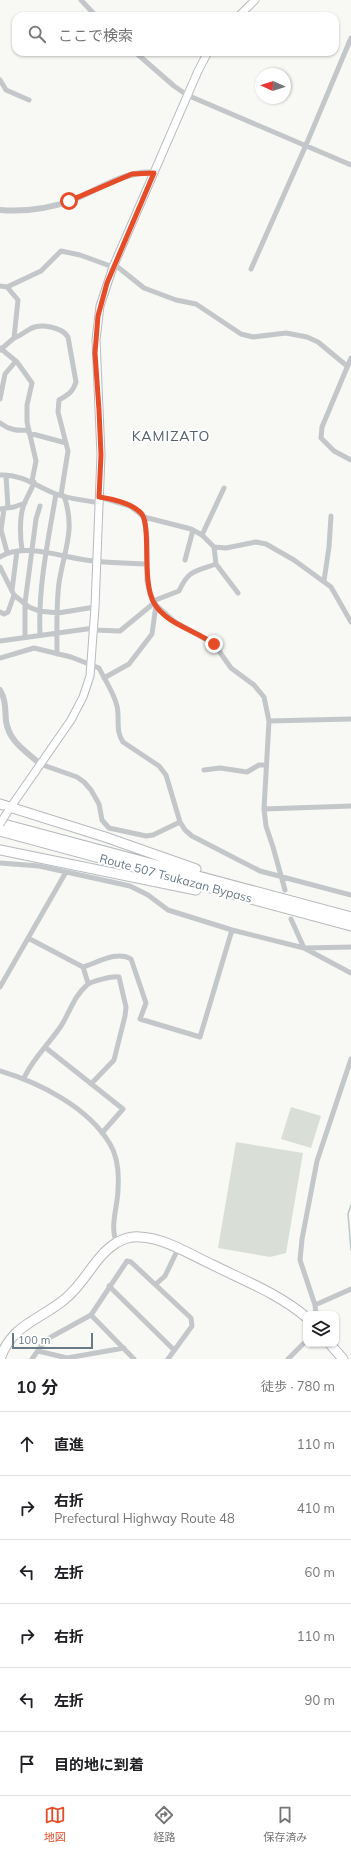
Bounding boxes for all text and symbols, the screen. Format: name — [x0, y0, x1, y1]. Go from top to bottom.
search box — [12, 12, 339, 56]
icon: search — [26, 23, 48, 45]
text: ここで検索 — [58, 26, 133, 45]
north arrow — [255, 68, 291, 104]
route start — [60, 192, 78, 210]
district label: KAMIZATO — [132, 427, 210, 445]
route end — [205, 635, 223, 653]
street label: Route 507 Tsukazan Bypass — [98, 850, 254, 906]
map controls — [303, 1311, 339, 1347]
button: layers — [303, 1311, 339, 1347]
scale bar — [12, 1331, 93, 1350]
text: 100 m — [18, 1333, 50, 1347]
text: 10 分 — [16, 1376, 58, 1397]
text: 徒歩 · 780 m — [261, 1378, 335, 1394]
icon: ahead — [16, 1433, 38, 1455]
text: 直進 — [54, 1435, 84, 1454]
text: 110 m — [297, 1436, 335, 1452]
text: 右折 — [54, 1491, 84, 1510]
icon: right — [16, 1497, 38, 1519]
text: 410 m — [297, 1500, 335, 1516]
text: Prefectural Highway Route 48 — [54, 1510, 235, 1526]
icon: left — [16, 1561, 38, 1583]
text: 左折 — [54, 1563, 84, 1582]
text: 60 m — [305, 1564, 335, 1580]
icon: right — [16, 1625, 38, 1647]
text: 右折 — [54, 1627, 84, 1646]
text: 110 m — [297, 1628, 335, 1644]
icon: left — [16, 1689, 38, 1711]
text: 左折 — [54, 1691, 84, 1710]
text: 90 m — [305, 1692, 335, 1708]
icon: arrive — [16, 1753, 38, 1775]
text: 目的地に到着 — [54, 1755, 144, 1774]
tab: 地図 — [44, 1804, 66, 1844]
tab: 経路 — [153, 1804, 175, 1844]
tab: 保存済み — [263, 1804, 307, 1844]

